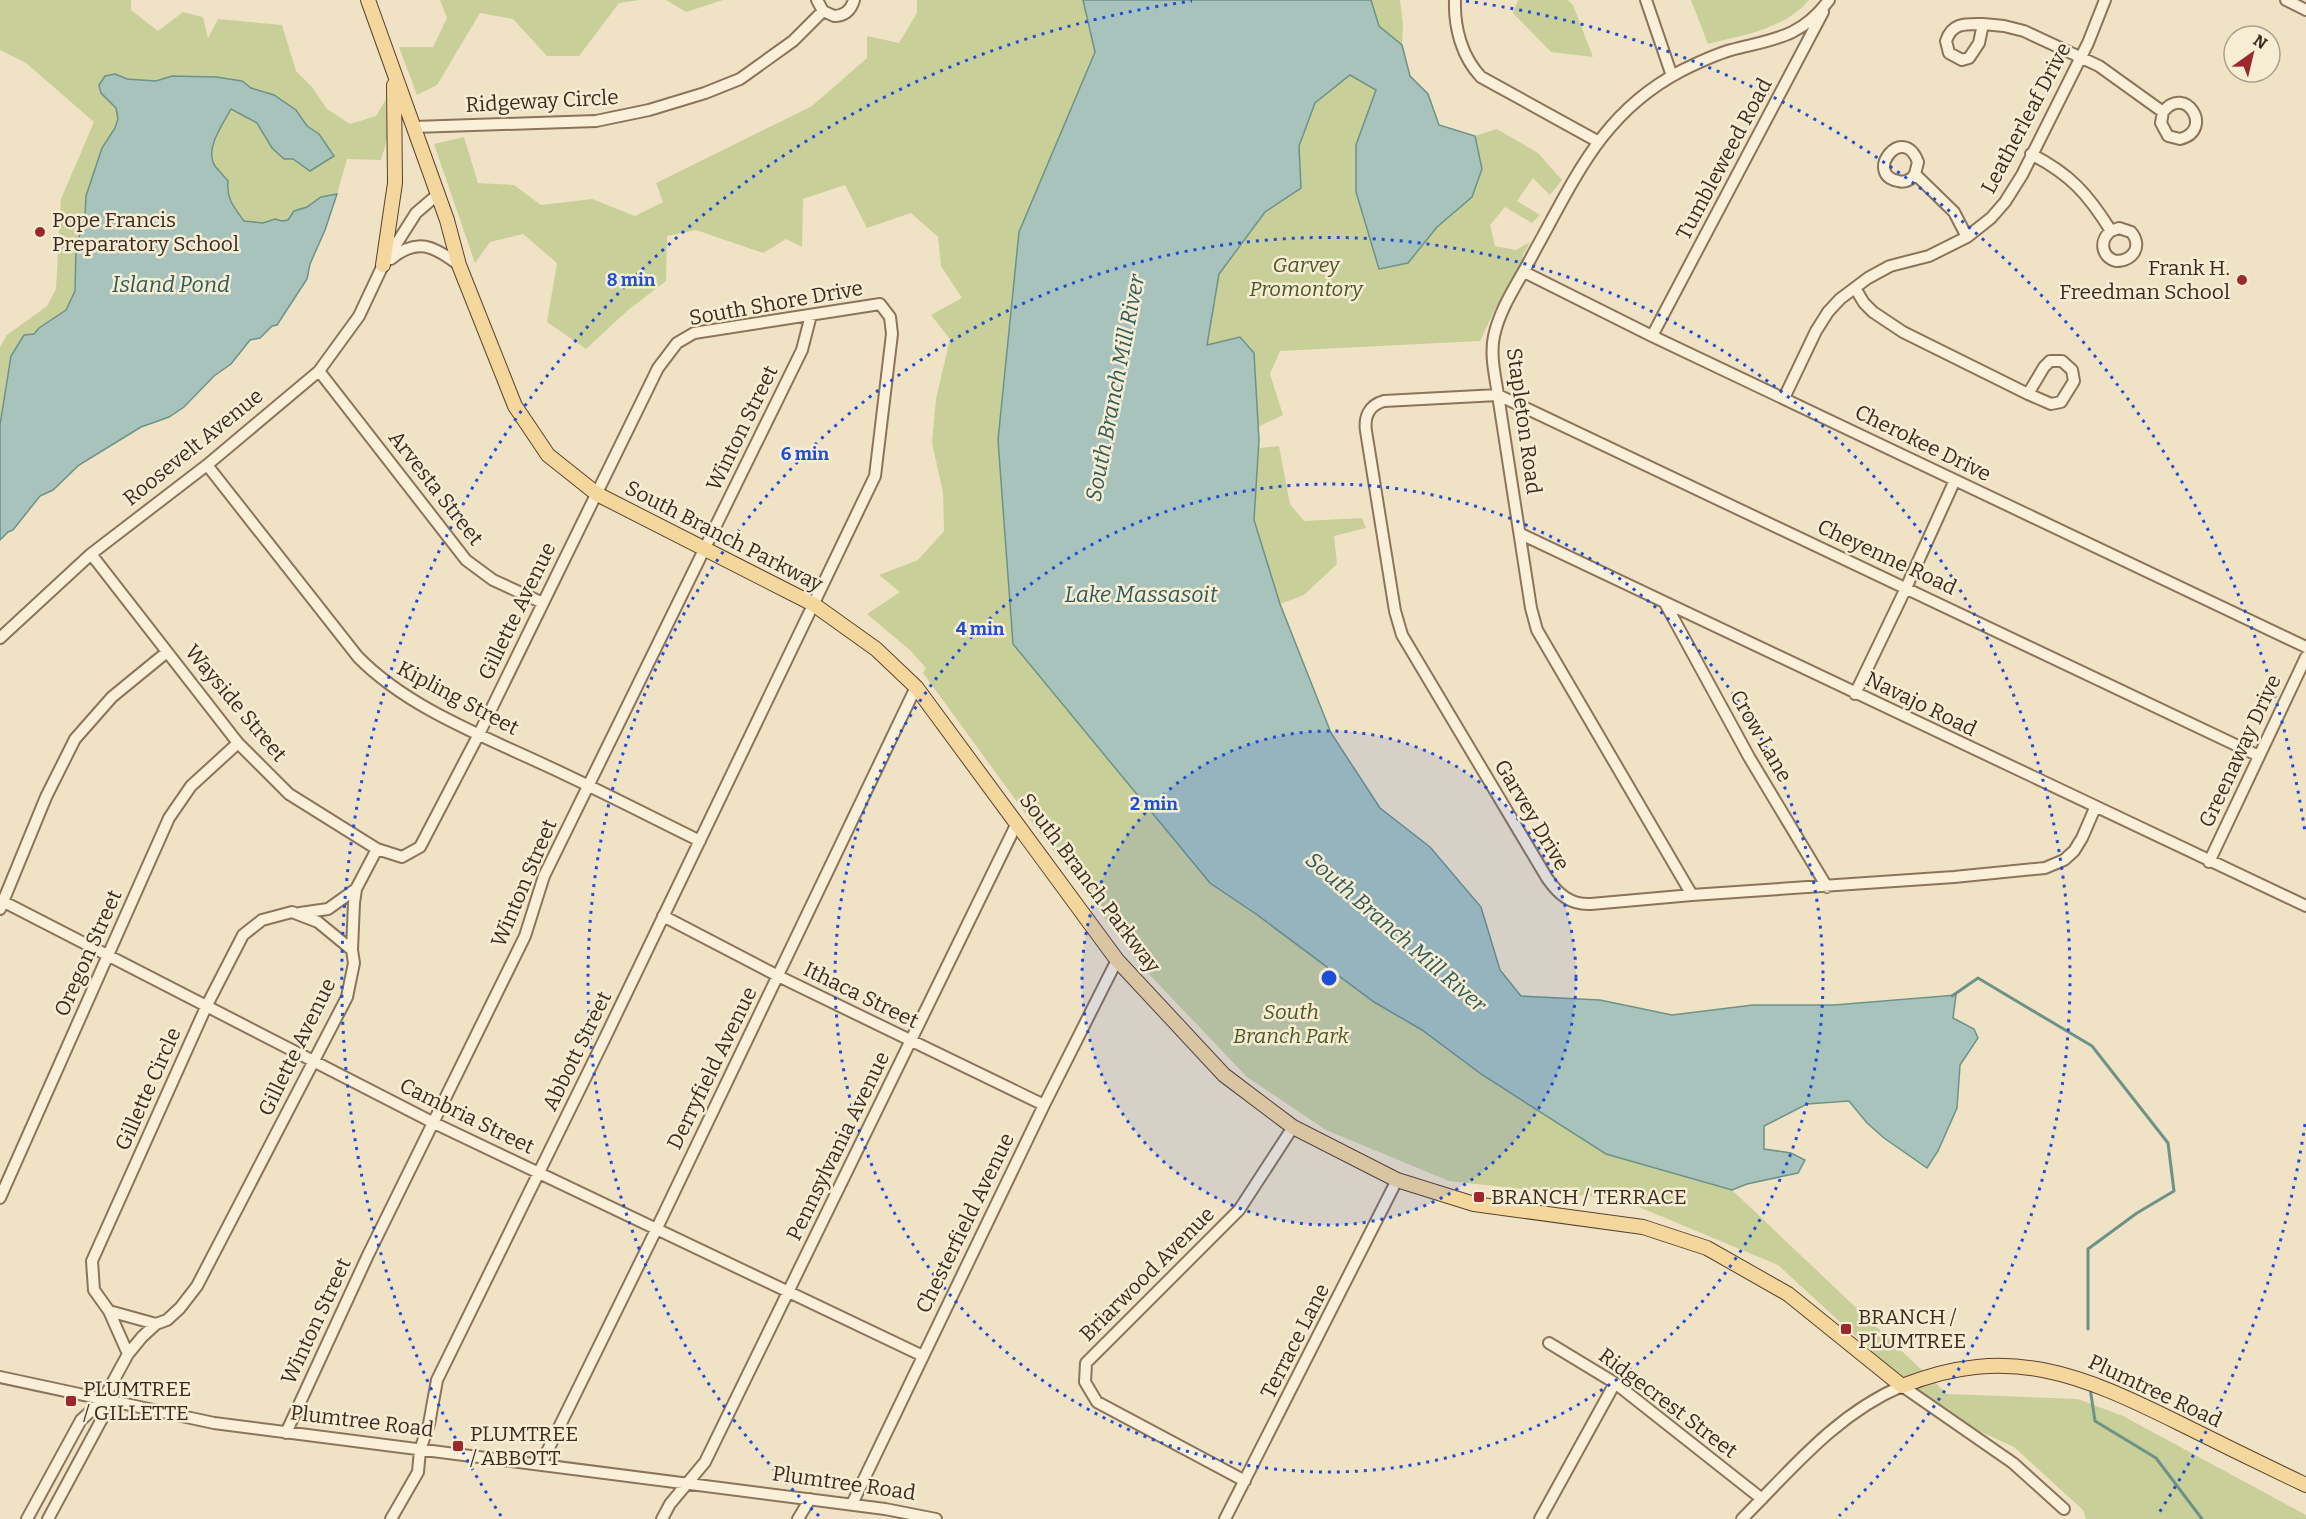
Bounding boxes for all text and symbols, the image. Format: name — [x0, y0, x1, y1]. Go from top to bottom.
north arrow — [2222, 24, 2282, 84]
text: N — [2250, 31, 2271, 53]
street label: Leatherleaf Drive — [1975, 38, 2077, 198]
street label: Tumbleweed Road — [1670, 74, 1778, 244]
street label: Ridgeway Circle — [465, 84, 619, 118]
place label: Pope Francis Preparatory School — [52, 207, 239, 257]
marker: Pope Francis Preparatory School — [33, 225, 47, 239]
park label: Garvey Promontory — [1249, 252, 1364, 302]
place label: Frank H. Freedman School — [2059, 255, 2230, 305]
text: 8 min — [607, 269, 656, 291]
water label: Island Pond — [112, 271, 230, 298]
water label: South Branch Mill River — [1080, 271, 1150, 504]
marker: Frank H. Freedman School — [2235, 273, 2249, 287]
street label: South Shore Drive — [687, 275, 865, 331]
street label: Stapleton Road — [1501, 346, 1547, 496]
street label: Winton Street — [700, 361, 784, 495]
street label: Roosevelt Avenue — [118, 383, 268, 511]
street label: Cherokee Drive — [1851, 399, 1995, 487]
street label: Arvesta Street — [383, 425, 489, 551]
text: 6 min — [781, 443, 830, 465]
street label: South Branch Parkway — [621, 475, 828, 598]
street label: Cheyenne Road — [1813, 513, 1961, 601]
street label: Gillette Avenue — [472, 538, 562, 684]
water label: Lake Massasoit — [1065, 581, 1218, 608]
text: 4 min — [956, 618, 1005, 640]
street label: Wayside Street — [179, 639, 293, 767]
street label: Kipling Street — [393, 655, 524, 741]
street label: Navajo Road — [1861, 666, 1981, 742]
street label: Greenaway Drive — [2193, 670, 2287, 832]
street label: Crow Lane — [1724, 685, 1798, 787]
street label: Garvey Drive — [1489, 755, 1575, 875]
street label: South Branch Parkway — [1014, 788, 1167, 979]
text: 2 min — [1130, 793, 1178, 815]
street label: Winton Street — [485, 815, 563, 951]
water label: South Branch Mill River — [1300, 846, 1493, 1018]
street label: Oregon Street — [48, 885, 128, 1020]
street label: Ithaca Street — [799, 956, 923, 1034]
centre of rings — [1319, 968, 1339, 988]
street label: Gillette Avenue — [252, 974, 342, 1120]
street label: Derryfield Avenue — [661, 982, 763, 1154]
street label: Abbott Street — [537, 987, 617, 1115]
park label: South Branch Park — [1233, 999, 1350, 1049]
street label: Gillette Circle — [109, 1023, 187, 1155]
street label: Pennsylvania Avenue — [781, 1047, 895, 1245]
street label: Cambria Street — [395, 1072, 539, 1160]
street label: Chesterfield Avenue — [910, 1129, 1020, 1317]
place label: BRANCH / TERRACE — [1491, 1184, 1687, 1210]
marker: BRANCH / TERRACE — [1472, 1190, 1486, 1204]
street label: Briarwood Avenue — [1074, 1201, 1220, 1347]
street label: Winton Street — [275, 1253, 357, 1388]
street label: Terrace Lane — [1255, 1279, 1335, 1403]
place label: BRANCH / PLUMTREE — [1858, 1304, 1966, 1354]
marker: BRANCH / PLUMTREE — [1839, 1322, 1853, 1336]
street label: Ridgecrest Street — [1593, 1342, 1743, 1464]
street label: Plumtree Road — [2084, 1349, 2226, 1433]
place label: PLUMTREE / GILLETTE — [83, 1376, 191, 1426]
marker: PLUMTREE / GILLETTE — [64, 1394, 78, 1408]
street label: Plumtree Road — [289, 1399, 435, 1443]
place label: PLUMTREE / ABBOTT — [470, 1421, 578, 1471]
marker: PLUMTREE / ABBOTT — [451, 1439, 465, 1453]
street label: Plumtree Road — [771, 1460, 917, 1506]

